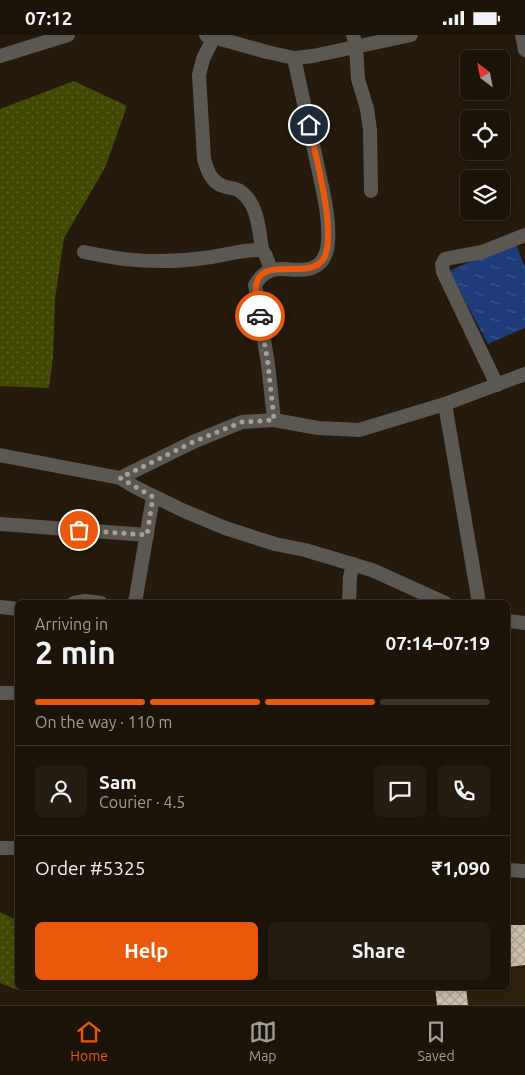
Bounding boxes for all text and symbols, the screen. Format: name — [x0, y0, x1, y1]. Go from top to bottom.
text: 07:12 — [25, 7, 73, 29]
north arrow — [460, 50, 510, 100]
map controls — [460, 50, 510, 220]
pin — [288, 104, 330, 146]
button: locate — [460, 110, 510, 160]
icon: home — [295, 111, 323, 139]
button: layers — [460, 170, 510, 220]
courier — [235, 291, 285, 341]
icon: car — [246, 302, 274, 330]
pin — [58, 509, 100, 551]
icon: bag — [65, 516, 93, 544]
text: Arriving in — [35, 615, 108, 633]
text: 07:14–07:19 — [385, 632, 490, 654]
text: 2 min — [35, 634, 116, 670]
text: On the way · 110 m — [35, 713, 172, 731]
button: person — [35, 765, 87, 817]
button: chat — [374, 765, 426, 817]
button: phone — [438, 765, 490, 817]
text: Sam — [99, 771, 137, 793]
text: Courier · 4.5 — [99, 793, 185, 811]
text: Order #5325 — [35, 857, 145, 879]
text: ₹1,090 — [432, 857, 490, 879]
button: Help — [35, 922, 258, 980]
button: Share — [268, 922, 490, 980]
tab: Home — [70, 1018, 108, 1064]
tab: Map — [249, 1018, 277, 1064]
tab: Saved — [417, 1018, 455, 1064]

